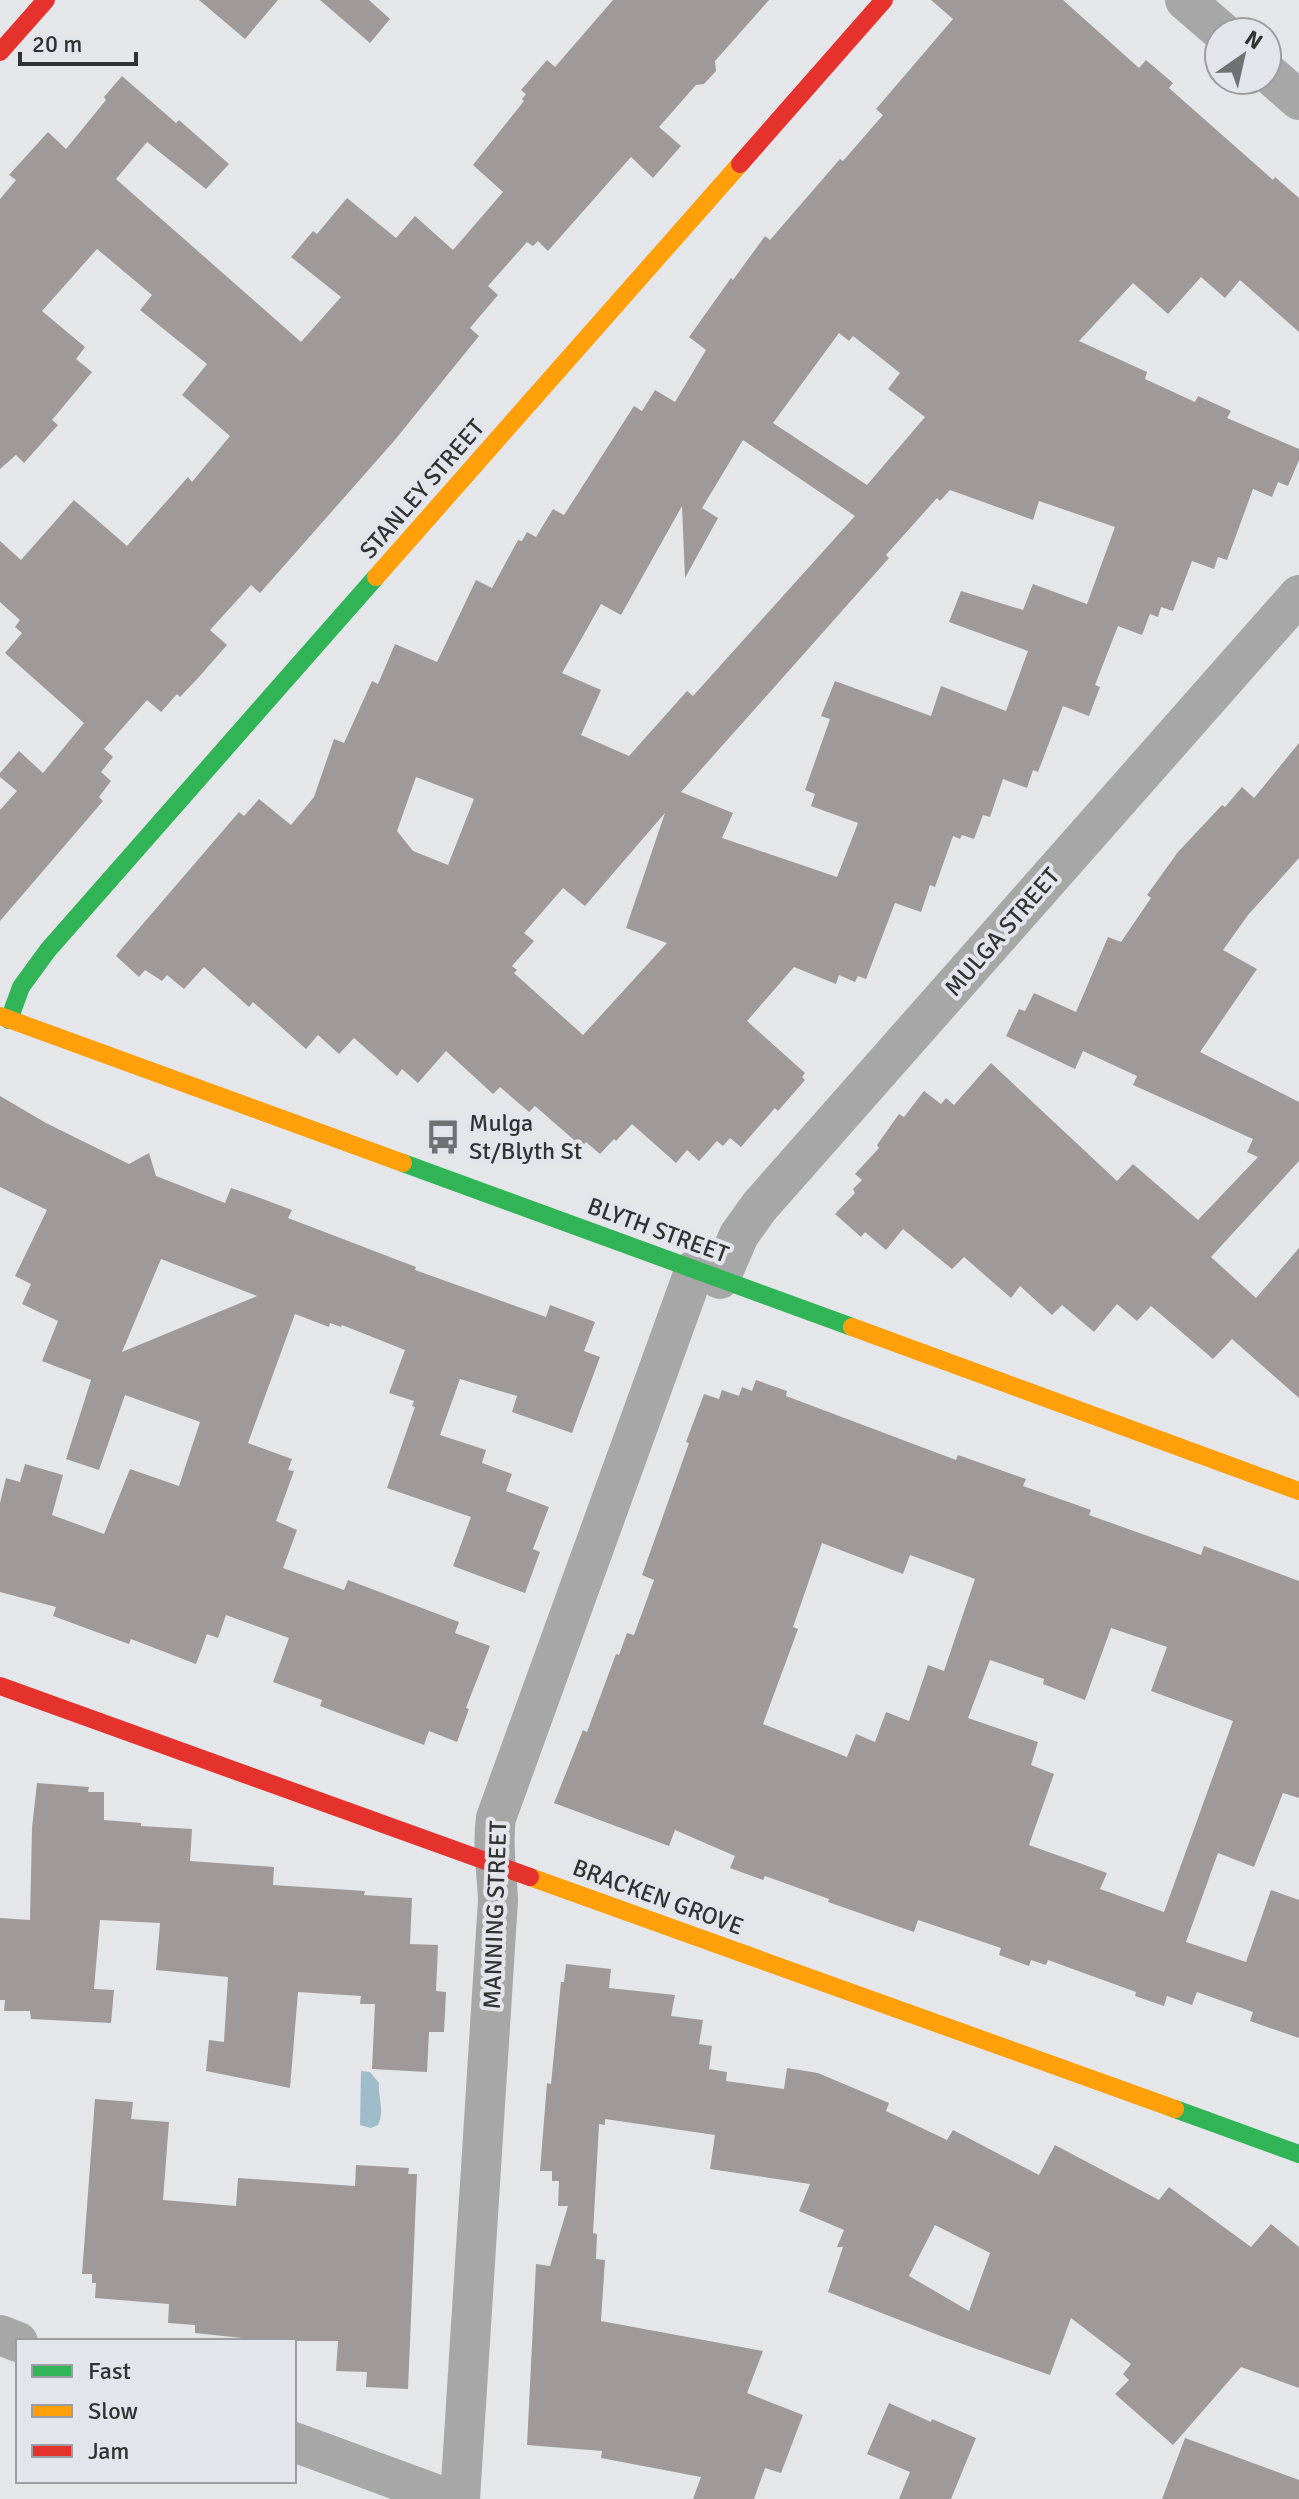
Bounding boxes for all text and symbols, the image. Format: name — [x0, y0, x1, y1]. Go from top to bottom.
scale bar — [20, 16, 136, 66]
north arrow — [1203, 16, 1283, 96]
text: N — [1240, 24, 1268, 55]
text: 20 m — [32, 29, 82, 59]
street label: STANLEY STREET — [353, 413, 491, 565]
street label: MULGA STREET — [938, 861, 1066, 1002]
place label: Mulga St/Blyth St — [469, 1108, 582, 1166]
bus stop icon: Mulga St/Blyth St — [424, 1118, 462, 1156]
street label: BLYTH STREET — [583, 1191, 733, 1269]
street label: MANNING STREET — [477, 1820, 513, 2010]
street label: BRACKEN GROVE — [568, 1852, 748, 1942]
legend — [16, 2339, 296, 2483]
text: Fast — [88, 2356, 131, 2386]
text: Slow — [88, 2396, 138, 2426]
text: Jam — [88, 2436, 129, 2466]

